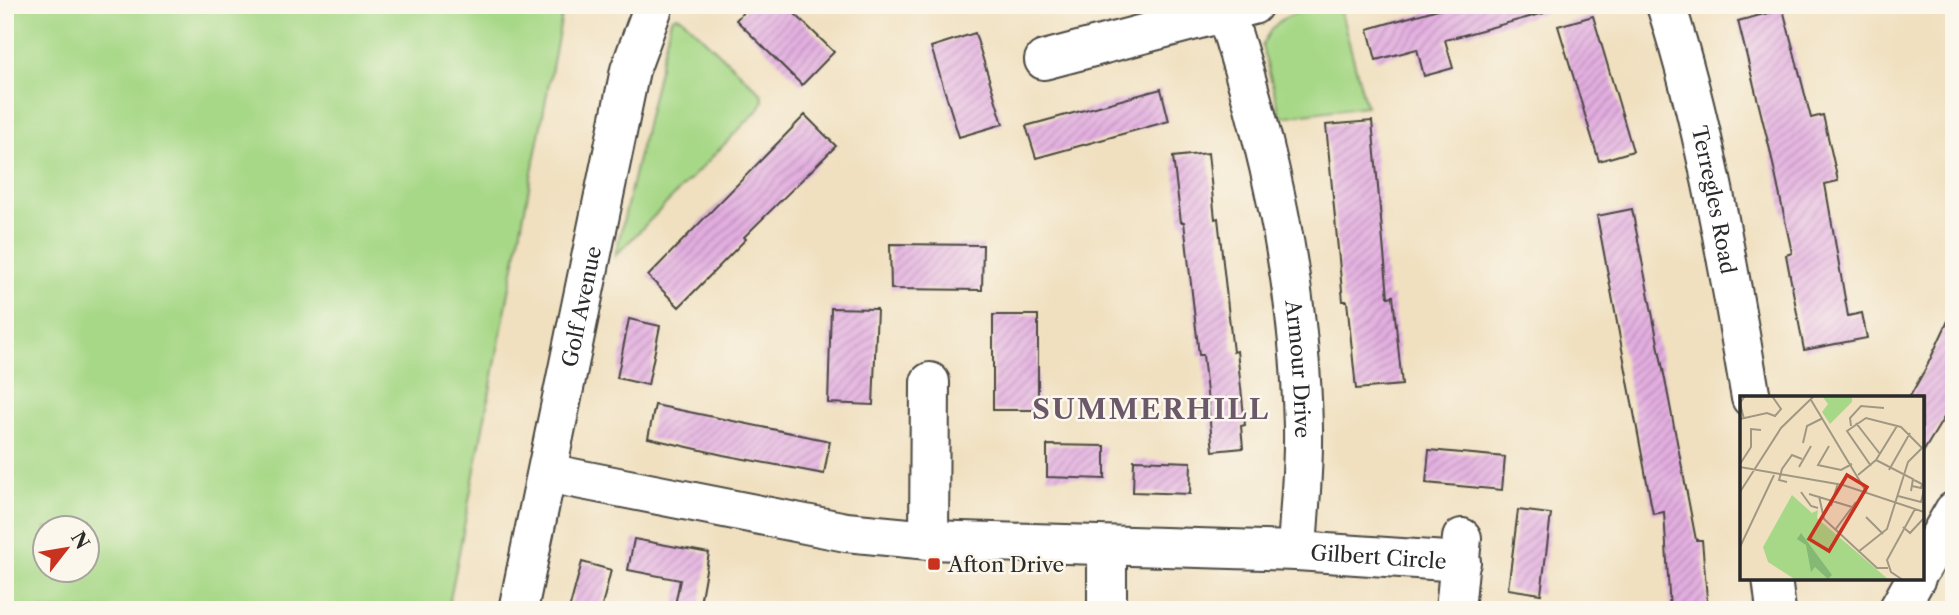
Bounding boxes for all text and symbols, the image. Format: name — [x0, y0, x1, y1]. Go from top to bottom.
street label: Terregles Road — [1687, 123, 1742, 276]
street label: Golf Avenue — [556, 244, 606, 369]
street label: Armour Drive — [1281, 298, 1316, 438]
district label: SUMMERHILL — [1032, 392, 1270, 426]
inset map — [1740, 396, 1924, 580]
north arrow — [32, 514, 102, 584]
text: N — [66, 528, 94, 554]
street label: Gilbert Circle — [1310, 539, 1447, 573]
place label: Afton Drive — [947, 552, 1064, 577]
marker: Afton Drive — [926, 556, 942, 572]

